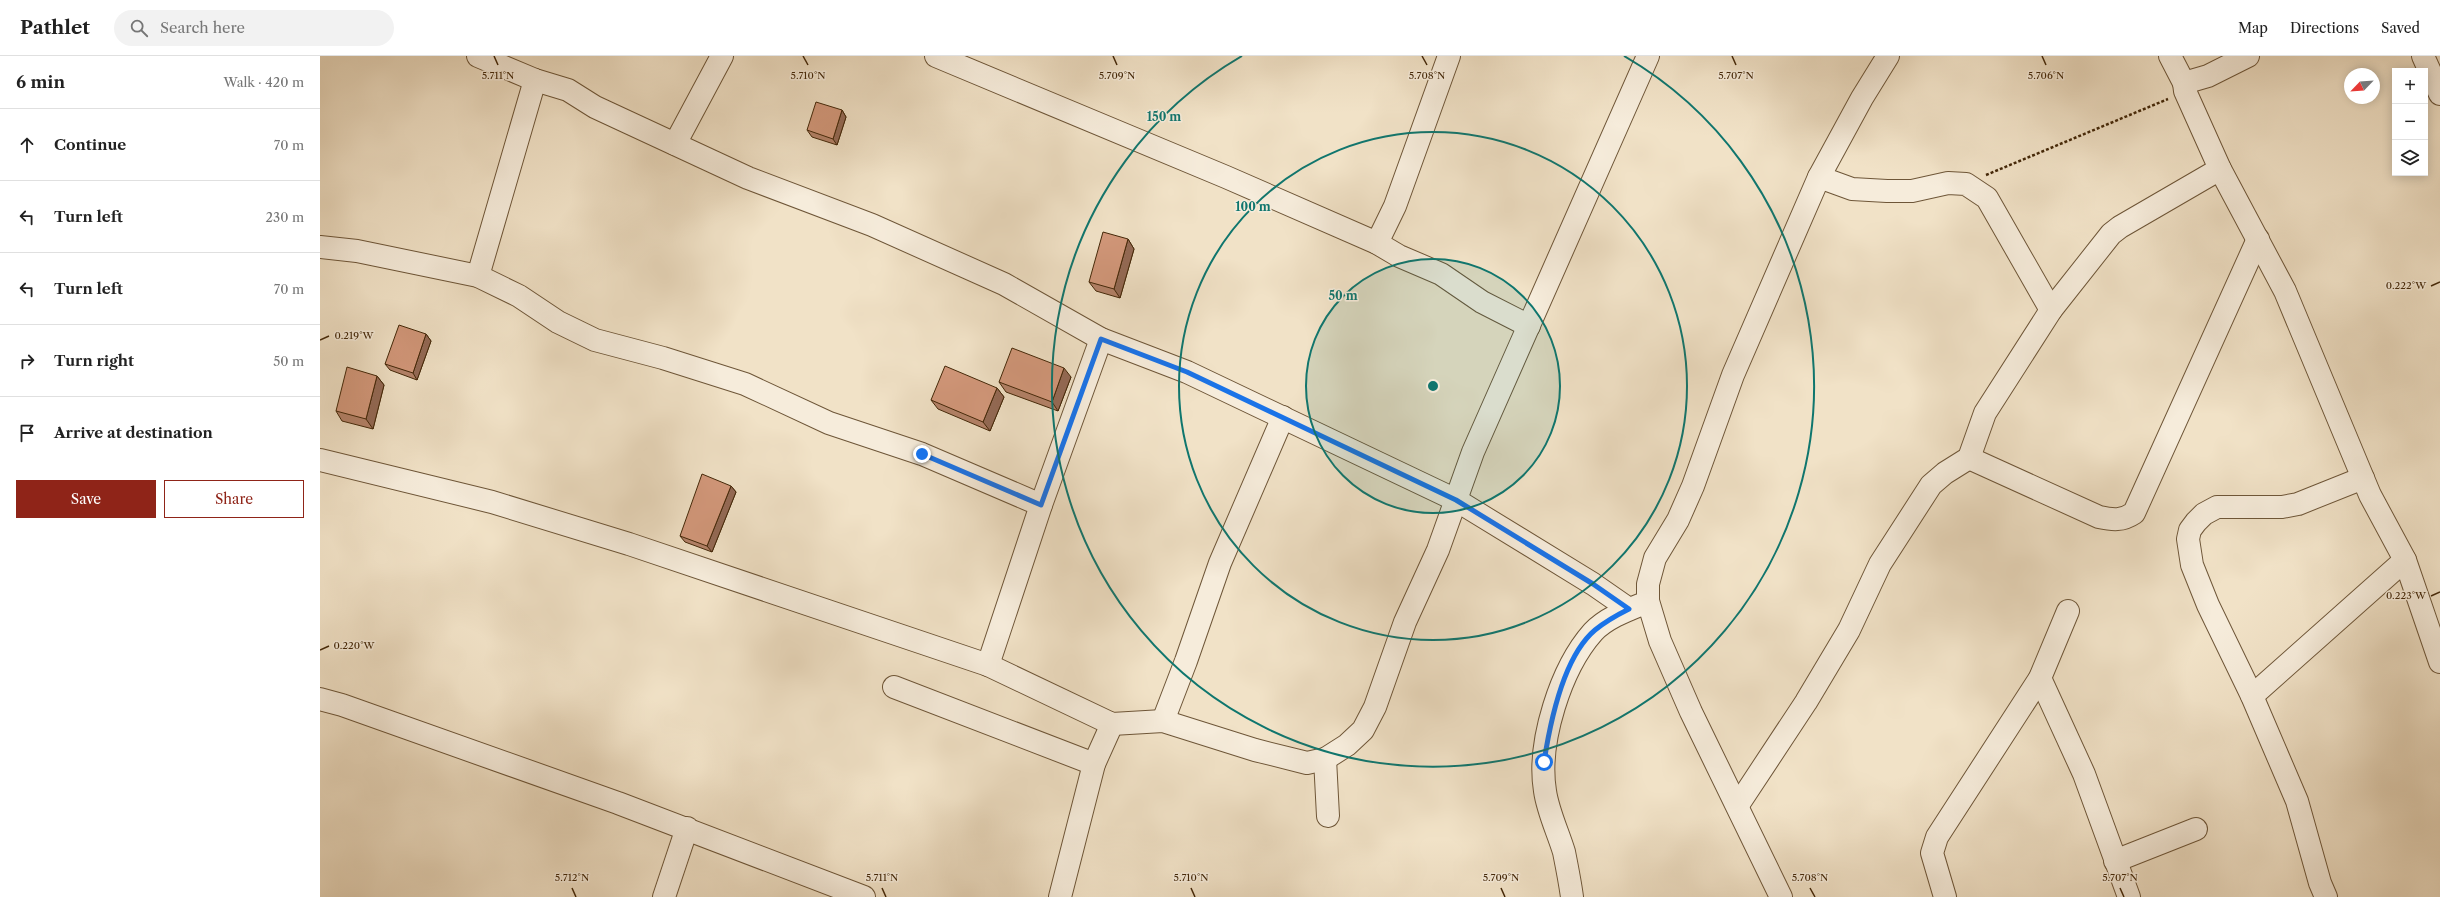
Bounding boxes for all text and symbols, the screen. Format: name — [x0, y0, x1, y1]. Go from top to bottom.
search box — [114, 10, 394, 46]
text: Pathlet — [20, 16, 90, 39]
icon: search — [128, 17, 150, 39]
text: Search here — [160, 18, 245, 37]
text: Map — [2238, 19, 2268, 37]
text: Directions — [2290, 19, 2359, 37]
text: Saved — [2381, 19, 2420, 37]
north arrow — [2344, 68, 2380, 104]
map controls — [2392, 68, 2428, 176]
button: + — [2392, 68, 2428, 104]
text: 5.711°N — [482, 69, 514, 82]
text: 5.710°N — [791, 69, 825, 82]
text: 5.709°N — [1099, 69, 1135, 82]
text: 5.708°N — [1409, 69, 1445, 82]
text: 5.707°N — [1718, 69, 1754, 82]
text: 5.706°N — [2028, 69, 2064, 82]
text: 6 min — [16, 72, 65, 92]
text: Walk · 420 m — [224, 74, 304, 90]
button: − — [2392, 104, 2428, 140]
text: 150 m — [1147, 109, 1181, 124]
icon: ahead — [16, 134, 38, 156]
text: Continue — [54, 135, 126, 154]
text: 70 m — [274, 137, 304, 153]
button: layers — [2392, 140, 2428, 176]
text: 100 m — [1235, 199, 1271, 214]
icon: left — [16, 206, 38, 228]
text: Turn left — [54, 207, 123, 226]
text: 230 m — [266, 209, 304, 225]
icon: left — [16, 278, 38, 300]
text: Turn left — [54, 279, 123, 298]
text: 0.222°W — [2386, 279, 2427, 292]
text: 70 m — [274, 281, 304, 297]
text: 50 m — [1328, 288, 1358, 303]
text: 0.219°W — [335, 329, 374, 342]
icon: right — [16, 350, 38, 372]
text: Turn right — [54, 351, 134, 370]
text: 50 m — [273, 353, 304, 369]
centre of rings — [1426, 379, 1440, 393]
icon: arrive — [16, 422, 38, 444]
text: Arrive at destination — [54, 423, 213, 442]
route end — [913, 445, 931, 463]
button: Save — [16, 480, 156, 518]
button: Share — [164, 480, 304, 518]
text: 0.223°W — [2386, 589, 2427, 602]
text: 0.220°W — [334, 639, 376, 652]
route start — [1535, 753, 1553, 771]
text: 5.712°N — [555, 871, 589, 884]
text: 5.711°N — [866, 871, 898, 884]
text: 5.710°N — [1174, 871, 1208, 884]
text: 5.709°N — [1483, 871, 1519, 884]
text: 5.708°N — [1792, 871, 1828, 884]
text: 5.707°N — [2102, 871, 2138, 884]

